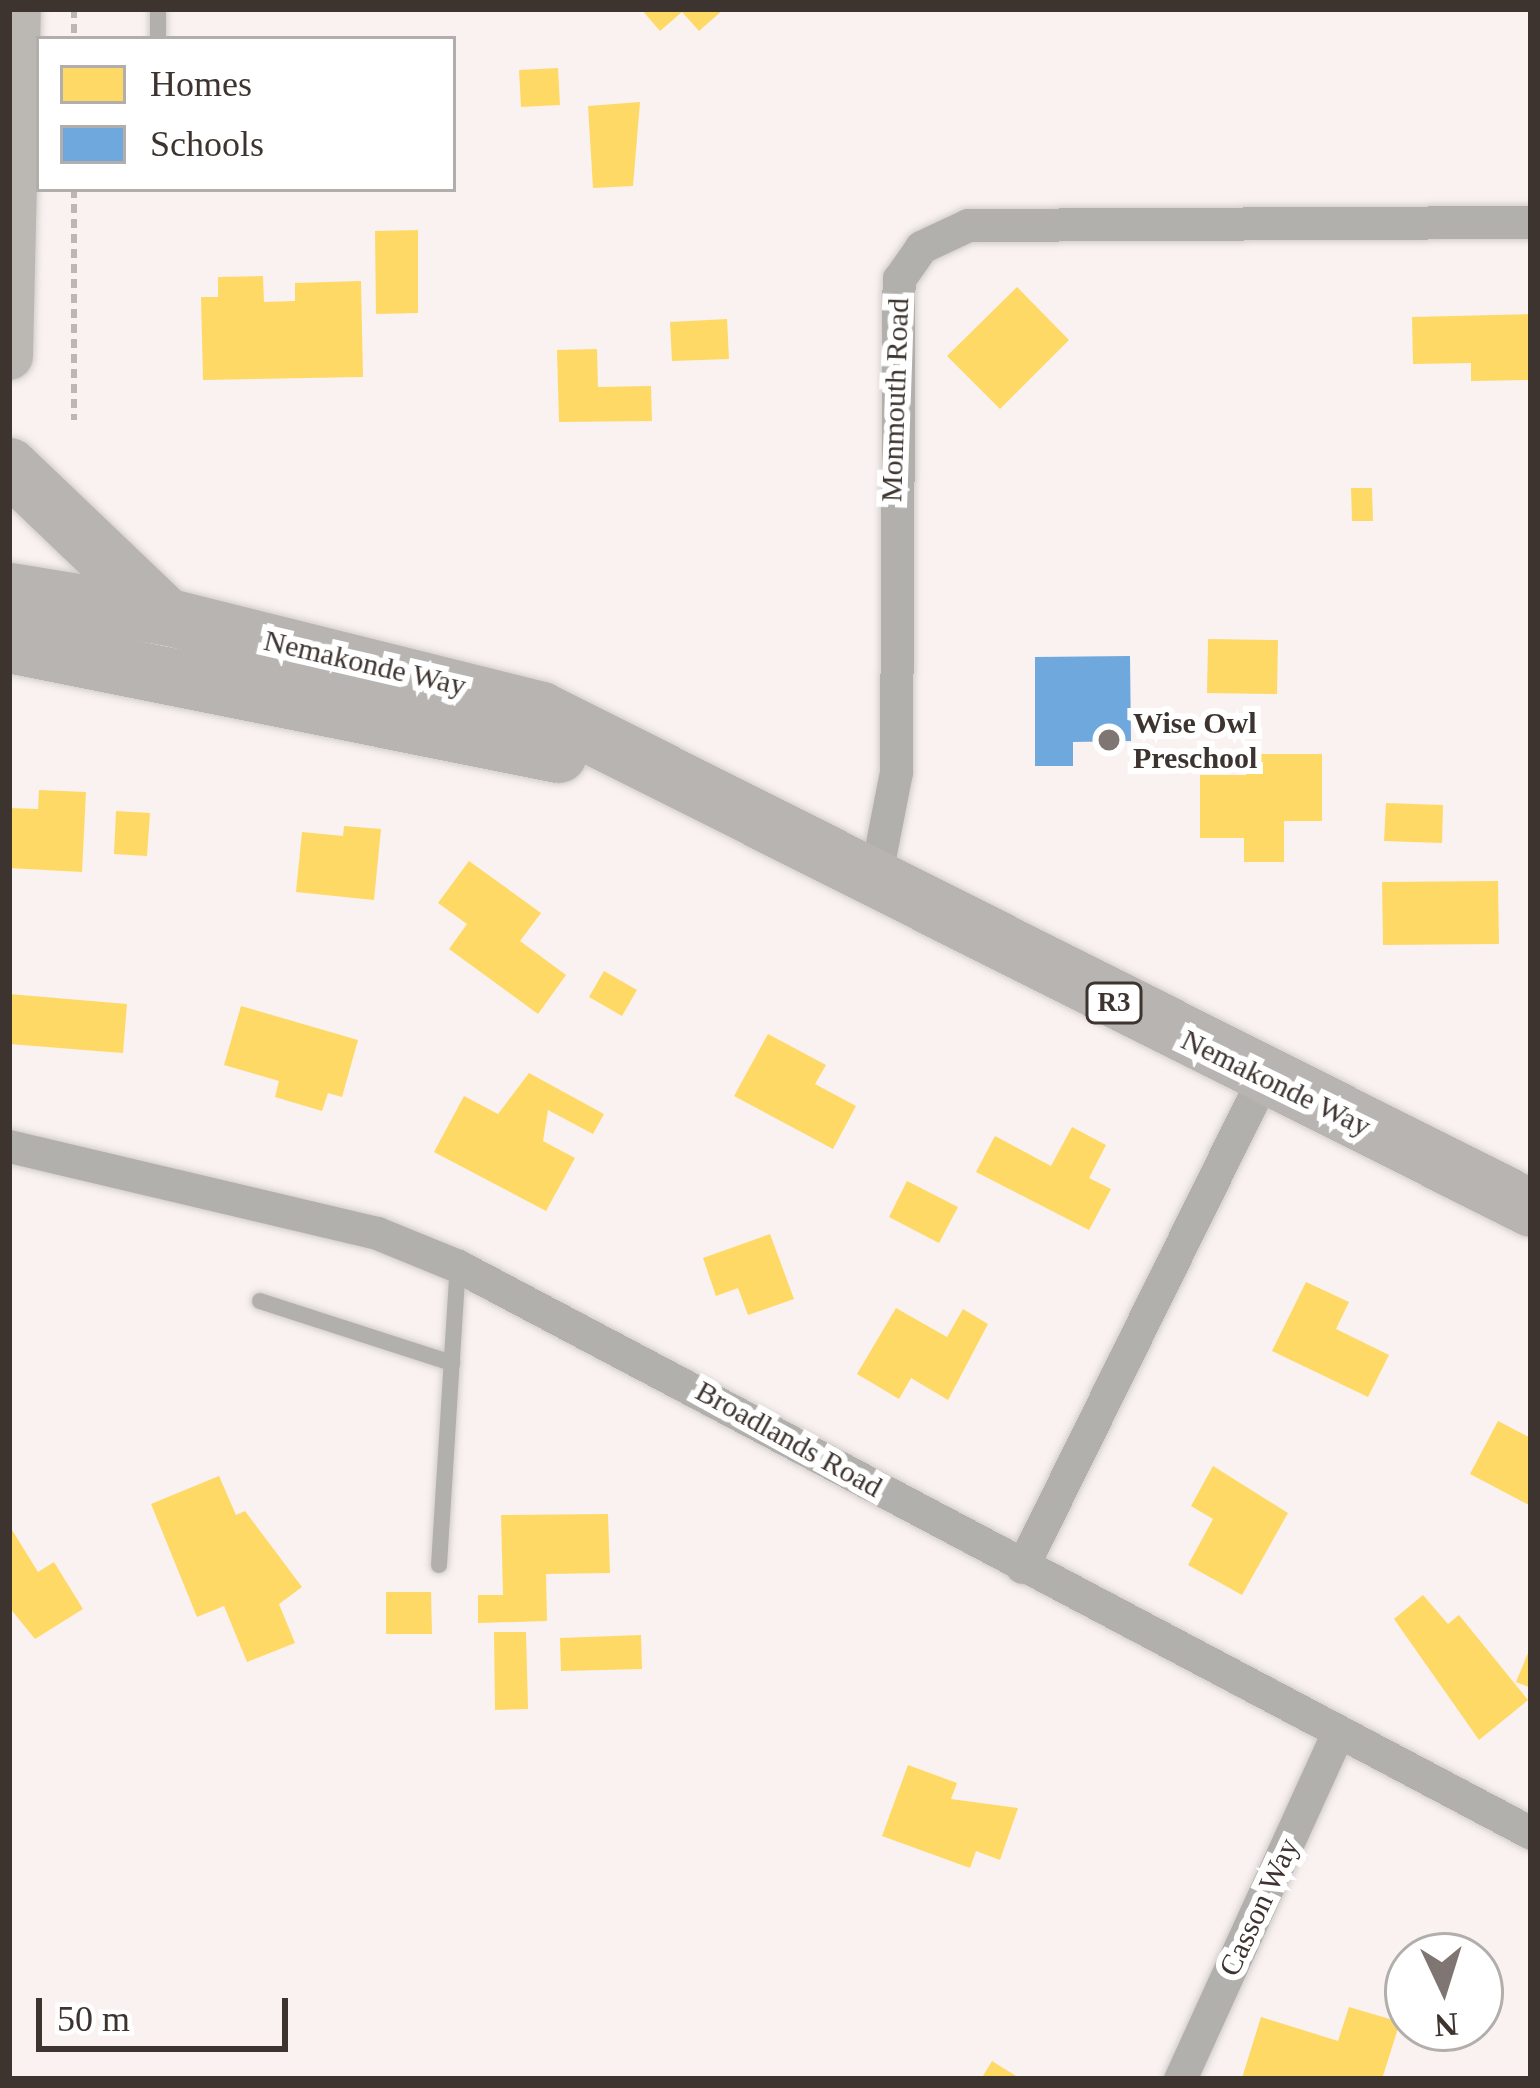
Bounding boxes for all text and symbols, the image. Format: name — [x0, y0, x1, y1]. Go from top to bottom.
legend — [36, 36, 456, 192]
text: Homes — [150, 64, 252, 104]
text: Schools — [150, 124, 264, 164]
street label: Monmouth Road — [873, 297, 917, 503]
street label: Nemakonde Way — [260, 622, 470, 704]
place label: Wise Owl Preschool — [1133, 705, 1257, 776]
marker: Wise Owl Preschool — [1096, 727, 1122, 753]
road number: R3 — [1084, 982, 1144, 1024]
street label: Nemakonde Way — [1175, 1022, 1377, 1144]
street label: Broadlands Road — [690, 1373, 888, 1505]
street label: Casson Way — [1211, 1832, 1307, 1982]
north arrow — [1384, 1932, 1504, 2052]
scale bar — [42, 1974, 294, 2048]
text: 50 m — [57, 1999, 130, 2039]
text: N — [1433, 2006, 1459, 2044]

